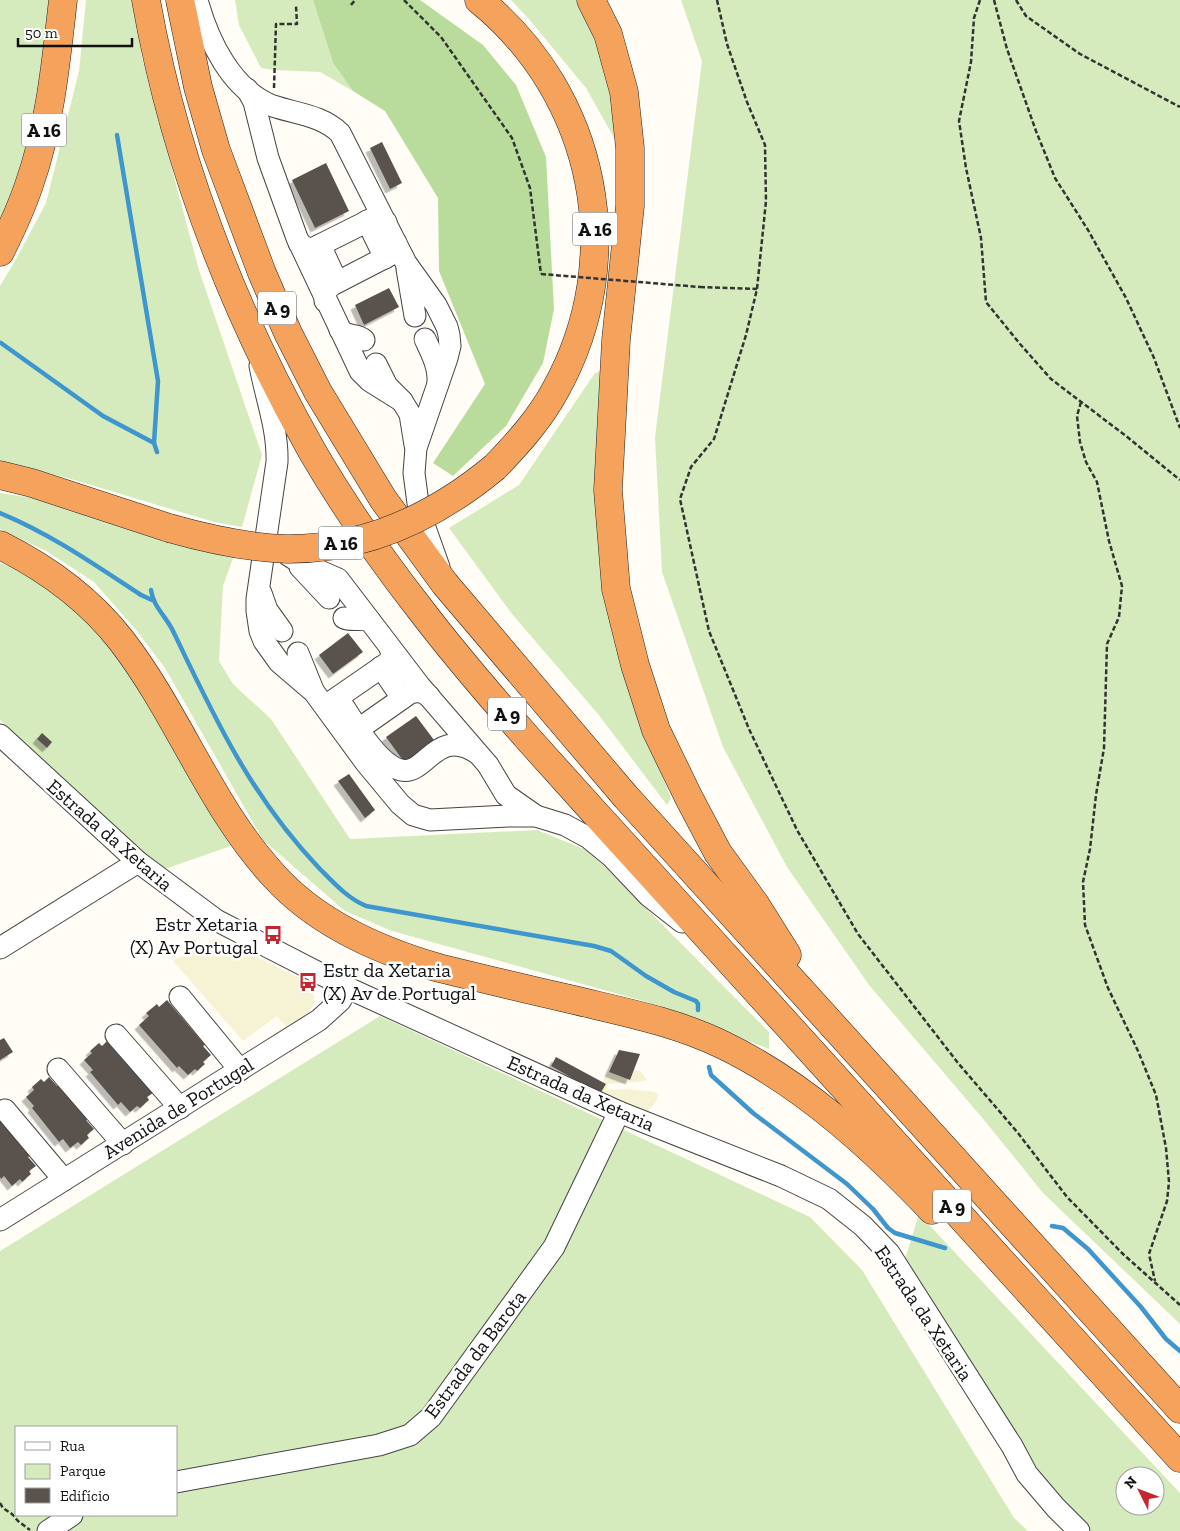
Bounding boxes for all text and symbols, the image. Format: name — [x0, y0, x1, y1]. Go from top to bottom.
scale bar — [18, 15, 131, 47]
text: 50 m — [25, 24, 58, 42]
road number: A 16 — [22, 114, 66, 146]
road number: A 16 — [572, 212, 618, 245]
road number: A 9 — [258, 292, 296, 324]
road number: A 16 — [318, 526, 364, 560]
road number: A 9 — [488, 698, 526, 731]
street label: Estrada da Xetaria — [42, 774, 178, 896]
place label: Estr Xetaria (X) Av Portugal — [130, 912, 258, 959]
bus stop icon: Estr Xetaria (X) Av Portugal — [262, 924, 284, 946]
place label: Estr da Xetaria (X) Av de Portugal — [323, 958, 476, 1005]
bus stop icon: Estr da Xetaria (X) Av de Portugal — [297, 971, 319, 993]
street label: Estrada da Xetaria — [504, 1050, 659, 1136]
street label: Avenida de Portugal — [98, 1052, 258, 1164]
road number: A 9 — [933, 1190, 971, 1222]
street label: Estrada da Xetaria — [870, 1241, 978, 1386]
street label: Estrada da Barota — [419, 1285, 531, 1423]
legend — [15, 1426, 178, 1516]
text: Rua — [60, 1437, 85, 1455]
text: Parque — [60, 1462, 106, 1480]
north arrow — [1115, 1466, 1165, 1516]
text: N — [1121, 1473, 1141, 1492]
text: Edifício — [60, 1487, 110, 1505]

